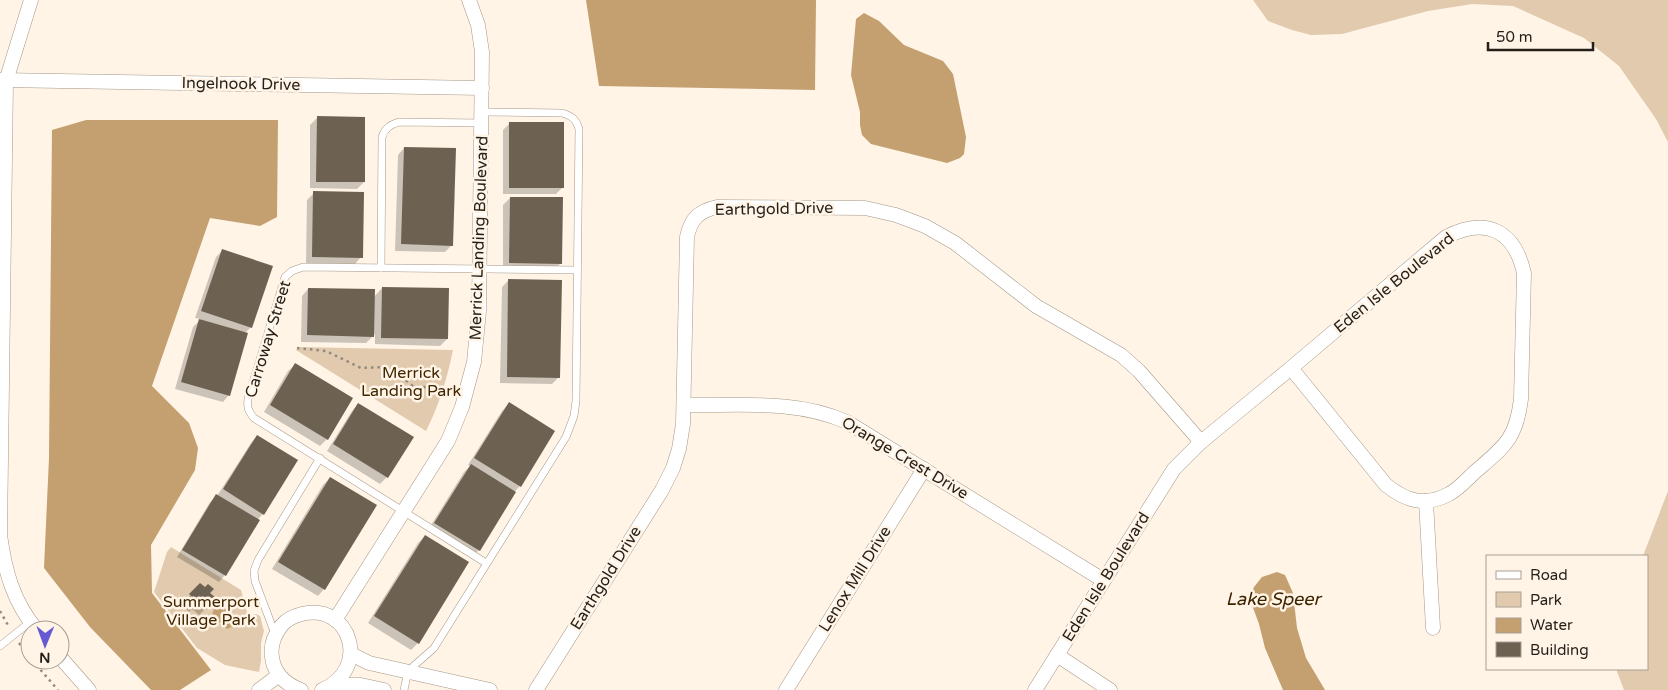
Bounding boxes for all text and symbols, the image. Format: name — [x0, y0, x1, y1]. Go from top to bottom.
scale bar — [1488, 20, 1593, 52]
text: 50 m — [1496, 28, 1533, 46]
street label: Ingelnook Drive — [181, 73, 301, 95]
street label: Merrick Landing Boulevard — [465, 135, 493, 341]
street label: Earthgold Drive — [715, 198, 833, 220]
street label: Eden Isle Boulevard — [1330, 228, 1458, 338]
street label: Carroway Street — [241, 278, 295, 400]
park label: Merrick Landing Park — [361, 363, 461, 401]
street label: Orange Crest Drive — [838, 412, 972, 504]
street label: Eden Isle Boulevard — [1058, 508, 1154, 646]
street label: Earthgold Drive — [566, 522, 646, 634]
street label: Lenox Mill Drive — [814, 522, 896, 636]
legend — [1486, 555, 1648, 670]
text: Road — [1530, 566, 1568, 584]
water label: Lake Speer — [1226, 588, 1322, 610]
text: Park — [1530, 591, 1562, 609]
park label: Summerport Village Park — [163, 592, 259, 630]
text: Water — [1530, 616, 1573, 634]
north arrow — [20, 620, 70, 670]
text: Building — [1530, 641, 1589, 659]
text: N — [39, 649, 51, 666]

